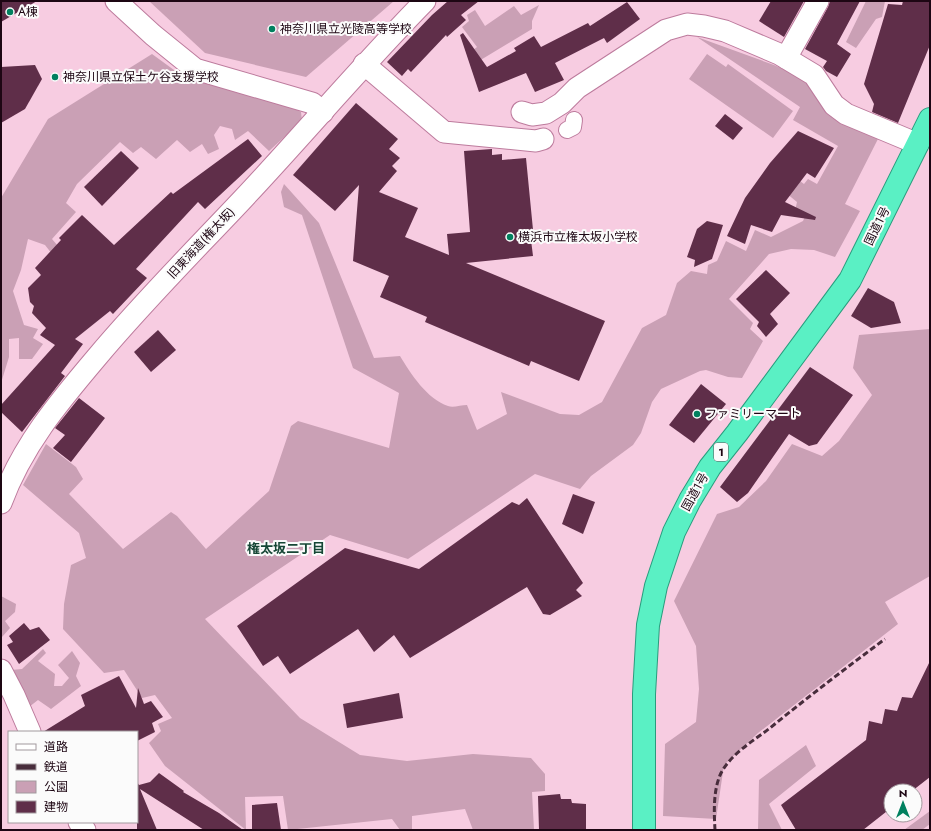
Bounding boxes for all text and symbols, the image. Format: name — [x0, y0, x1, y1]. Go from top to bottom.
place label: A棟 — [18, 3, 38, 21]
marker: A棟 — [5, 7, 15, 17]
place label: 神奈川県立光陵高等学校 — [280, 20, 412, 38]
marker: 神奈川県立光陵高等学校 — [267, 24, 277, 34]
place label: 神奈川県立保土ケ谷支援学校 — [63, 68, 219, 86]
marker: 神奈川県立保土ケ谷支援学校 — [50, 72, 60, 82]
street label: 旧東海道(権太坂) — [163, 203, 239, 283]
street label: 国道1号 — [860, 203, 894, 249]
place label: 横浜市立権太坂小学校 — [518, 228, 638, 246]
marker: 横浜市立権太坂小学校 — [505, 232, 515, 242]
place label: ファミリーマート — [705, 405, 801, 423]
marker: ファミリーマート — [692, 409, 702, 419]
road number: 1 — [714, 443, 728, 461]
street label: 国道1号 — [677, 470, 713, 514]
district label: 権太坂二丁目 — [247, 539, 325, 558]
legend — [8, 731, 138, 823]
text: 道路 — [44, 738, 68, 756]
text: 鉄道 — [44, 758, 68, 776]
text: 公園 — [44, 778, 68, 796]
north arrow — [883, 783, 923, 823]
text: N — [899, 785, 907, 801]
text: 建物 — [44, 798, 68, 816]

